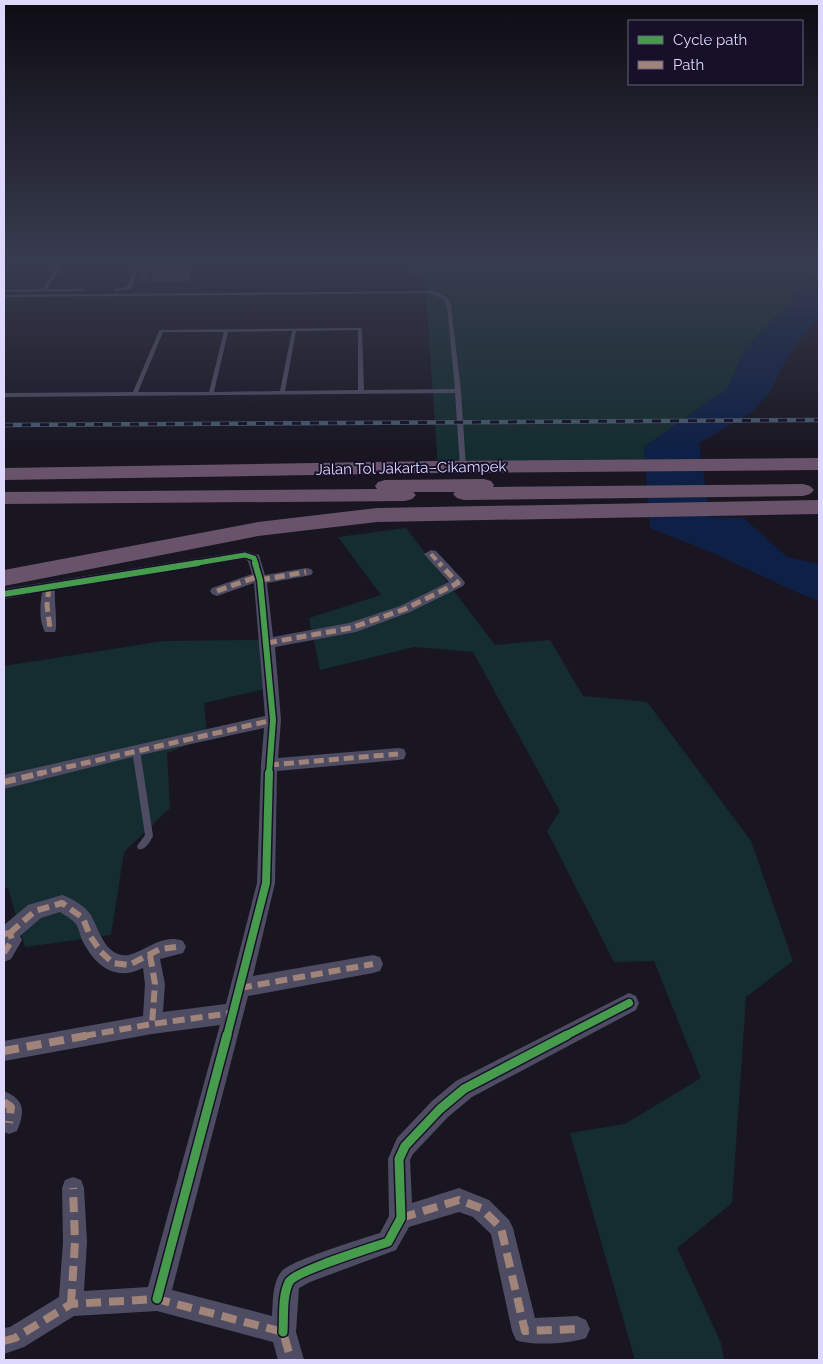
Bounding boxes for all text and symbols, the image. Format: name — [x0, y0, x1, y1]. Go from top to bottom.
legend — [628, 20, 803, 85]
text: Cycle path — [673, 31, 747, 49]
text: Path — [673, 56, 704, 74]
street label: Jalan Tol Jakarta–Cikampek — [315, 457, 507, 479]

